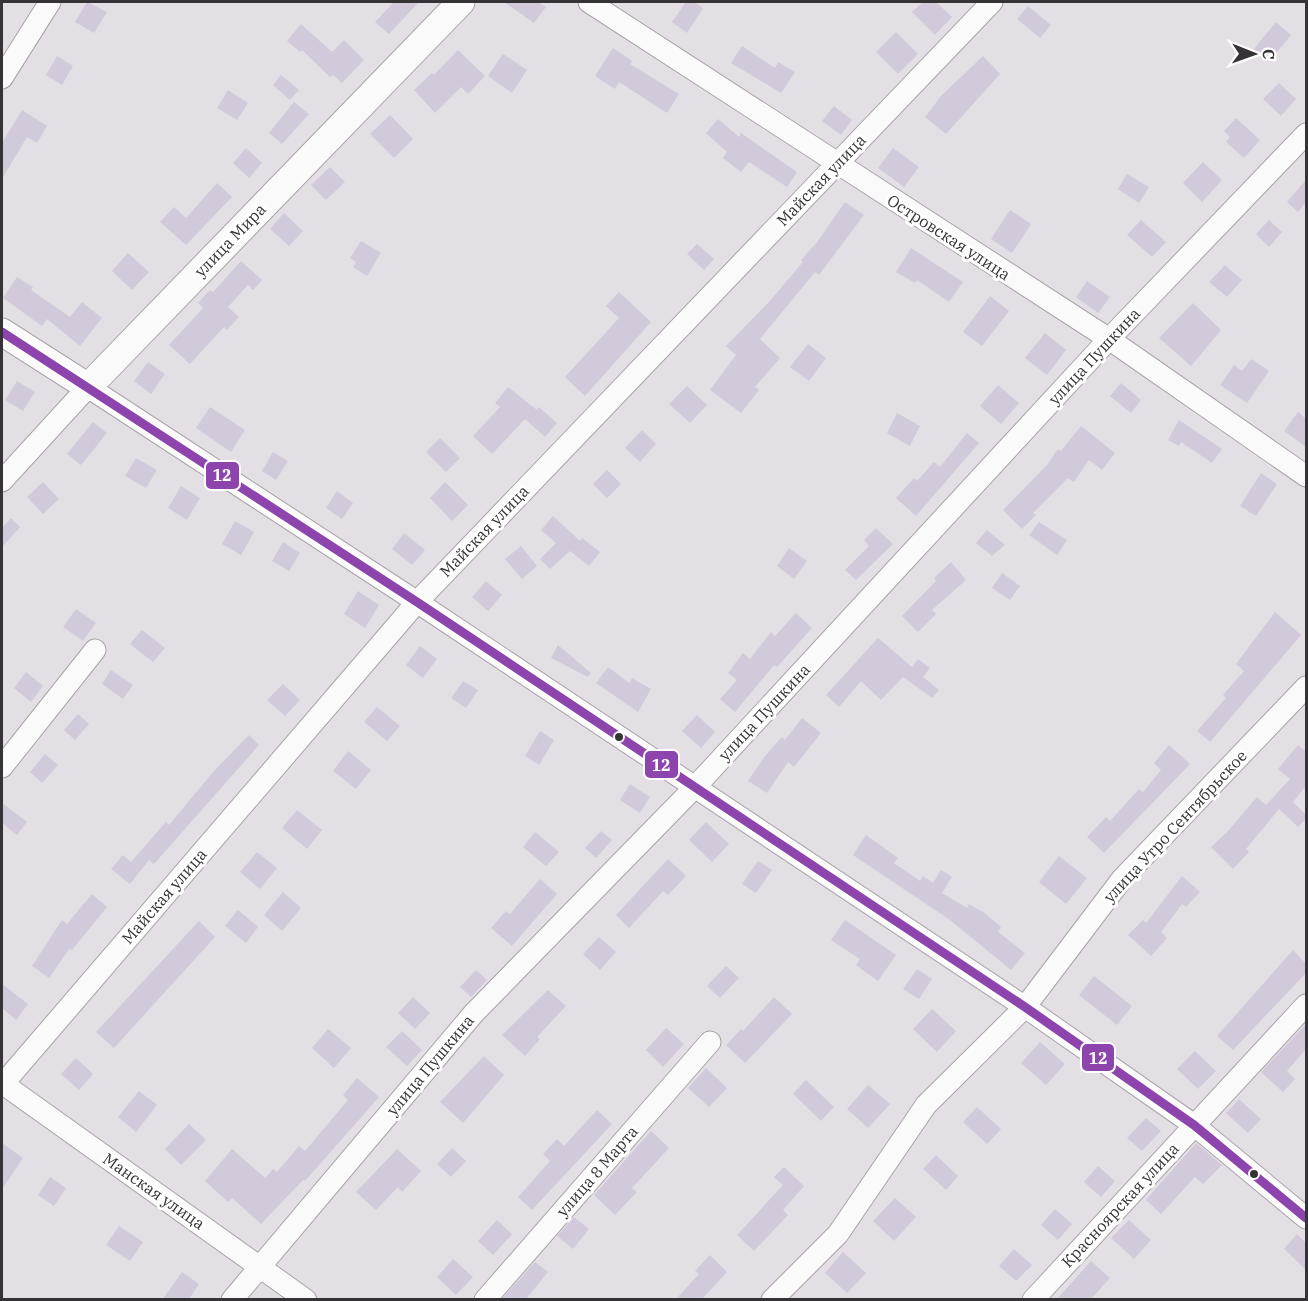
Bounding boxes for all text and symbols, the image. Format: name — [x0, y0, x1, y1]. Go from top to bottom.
north arrow — [1224, 24, 1284, 84]
text: С — [1259, 49, 1279, 60]
street label: Майская улица — [772, 130, 870, 230]
street label: Островская улица — [884, 190, 1015, 284]
street label: улица Мира — [190, 199, 270, 281]
street label: улица Пушкина — [1044, 303, 1144, 409]
line badge: 12 — [205, 461, 240, 490]
text: 12 — [212, 465, 232, 485]
street label: Майская улица — [435, 481, 533, 581]
street label: улица Пушкина — [714, 659, 814, 765]
unlabelled marker — [613, 731, 625, 743]
street label: улица Утро Сентябрьское — [1099, 745, 1251, 907]
line badge: 12 — [644, 750, 679, 779]
text: 12 — [651, 755, 671, 775]
street label: Майская улица — [117, 844, 211, 948]
street label: улица Пушкина — [382, 1010, 478, 1119]
line badge: 12 — [1081, 1043, 1115, 1072]
text: 12 — [1088, 1048, 1108, 1068]
street label: улица 8 Марта — [552, 1121, 642, 1221]
street label: Красноярская улица — [1057, 1138, 1183, 1271]
street label: Манская улица — [99, 1148, 209, 1234]
unlabelled marker — [1248, 1168, 1260, 1180]

